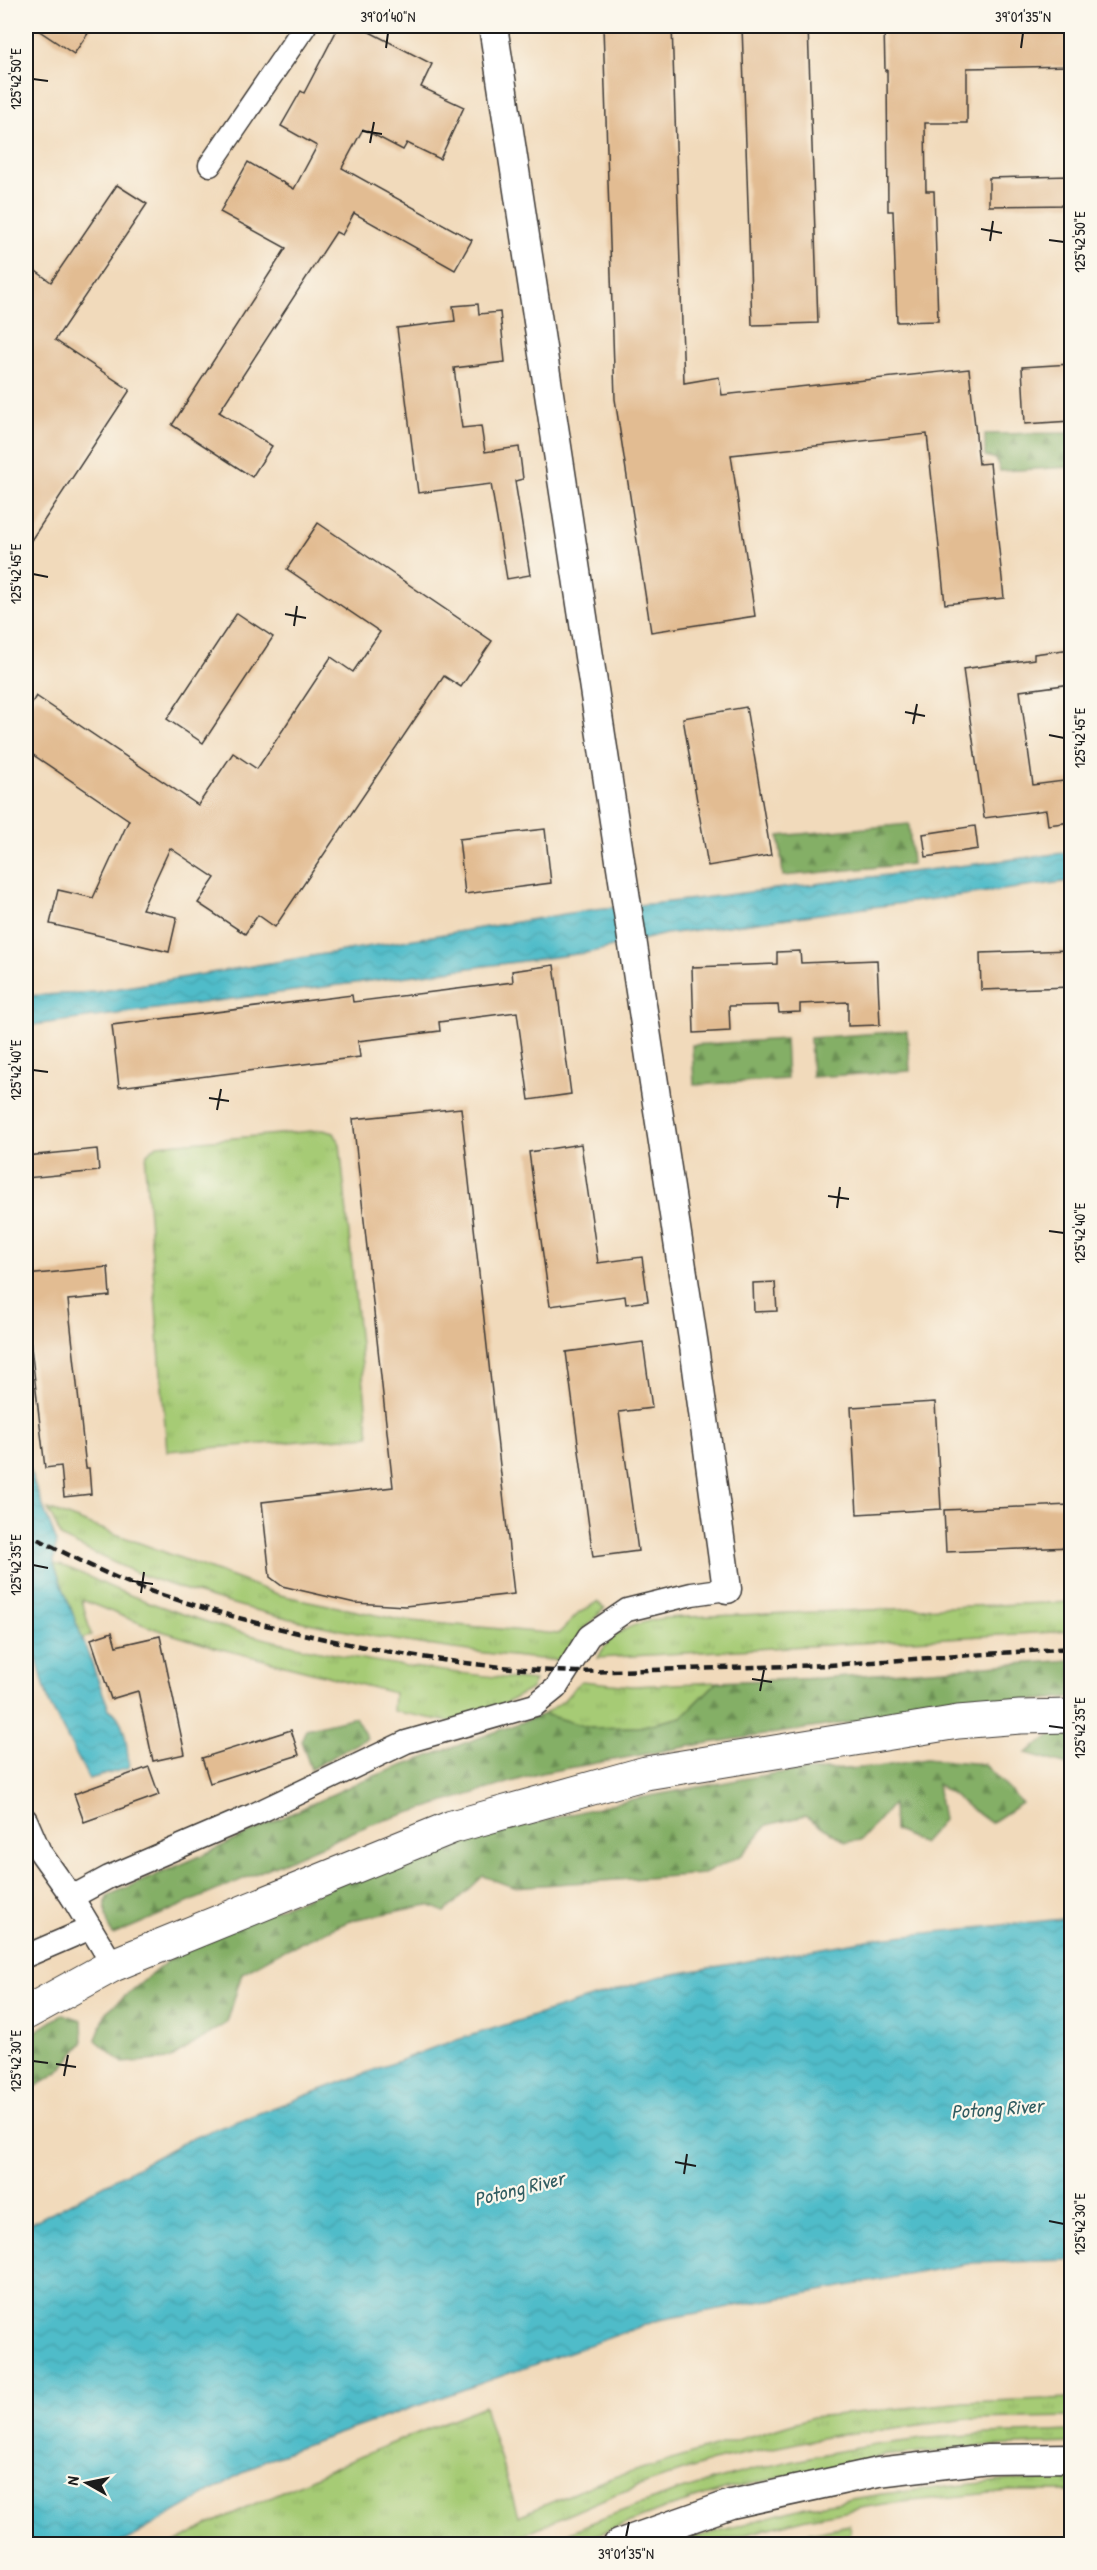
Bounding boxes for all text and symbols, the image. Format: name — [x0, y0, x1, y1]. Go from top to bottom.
text: 39°01'40"N — [360, 6, 416, 27]
text: 39°01'35"N — [995, 6, 1051, 27]
text: 125°42'50"E — [5, 48, 26, 110]
text: 125°42'50"E — [1069, 211, 1090, 273]
text: 125°42'45"E — [5, 543, 26, 604]
text: 125°42'45"E — [1069, 707, 1090, 768]
text: 125°42'40"E — [5, 1039, 26, 1100]
text: 125°42'40"E — [1069, 1202, 1090, 1263]
text: 125°42'35"E — [5, 1534, 26, 1596]
text: 125°42'35"E — [1069, 1697, 1090, 1759]
text: 125°42'30"E — [5, 2030, 26, 2092]
water label: Potong River — [950, 2091, 1046, 2126]
water label: Potong River — [471, 2163, 570, 2213]
text: 125°42'30"E — [1069, 2193, 1090, 2255]
north arrow — [57, 2453, 117, 2513]
text: N — [61, 2474, 84, 2487]
text: 39°01'35"N — [598, 2543, 654, 2564]

